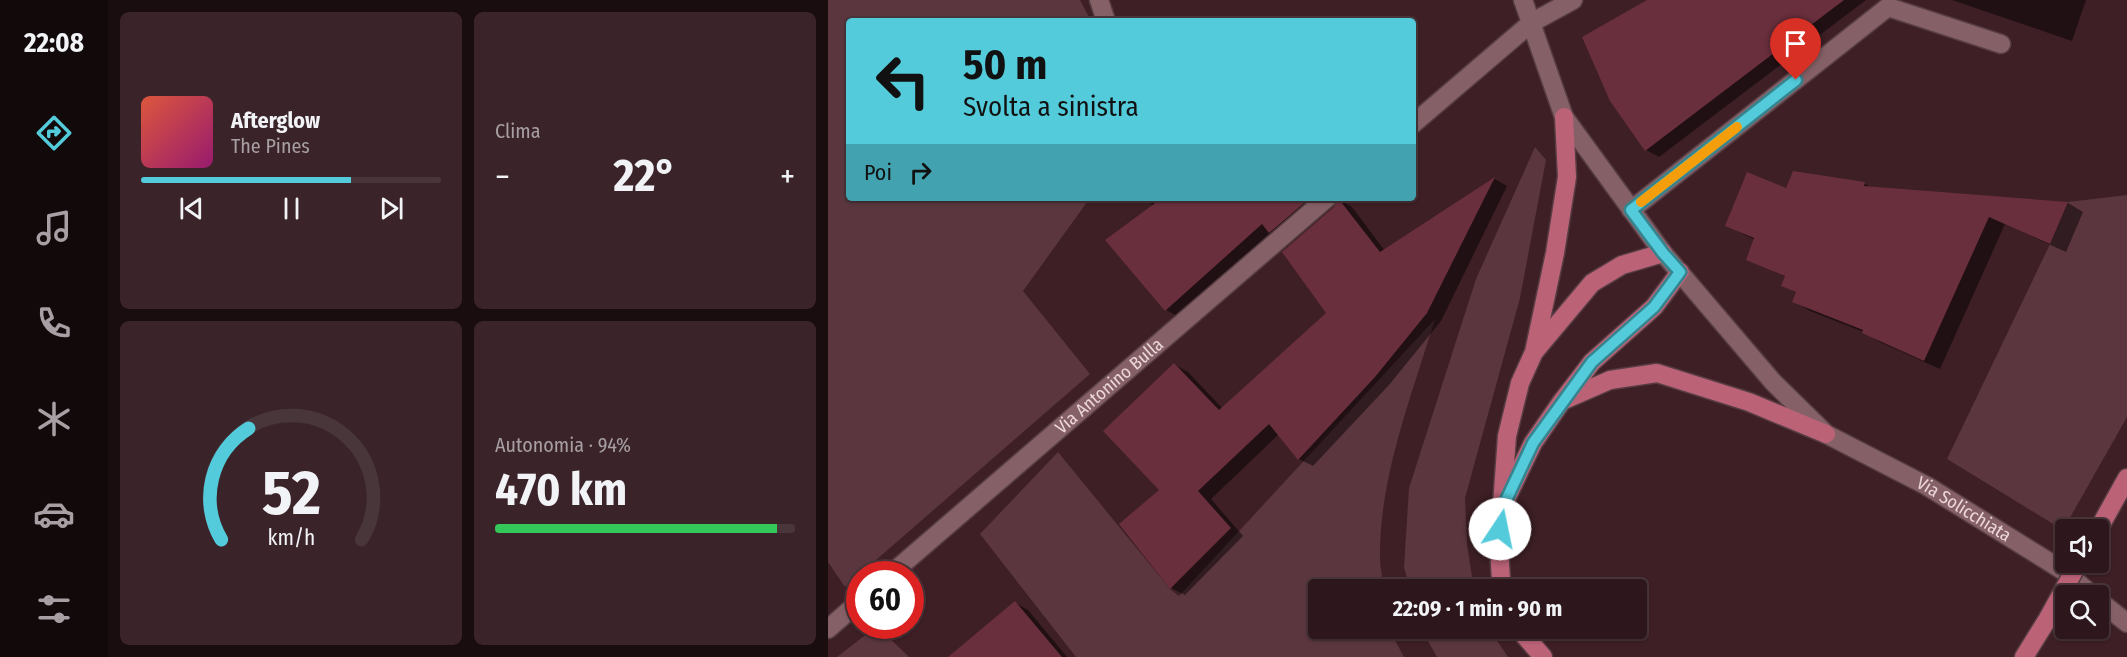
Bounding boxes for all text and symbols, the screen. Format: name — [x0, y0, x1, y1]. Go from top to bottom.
pin — [1770, 18, 1821, 80]
text: 22:08 — [24, 27, 84, 59]
icon: arrive — [1779, 27, 1812, 60]
text: 50 m — [963, 40, 1047, 90]
icon: left — [864, 42, 942, 120]
text: Svolta a sinistra — [963, 91, 1139, 123]
text: Afterglow — [231, 107, 320, 134]
icon: directions — [33, 112, 75, 154]
text: Clima — [495, 119, 540, 143]
text: The Pines — [231, 134, 310, 158]
text: 22° — [614, 149, 676, 203]
icon: right — [904, 156, 937, 189]
text: − — [495, 157, 510, 197]
text: + — [780, 157, 795, 197]
text: Poi — [864, 159, 892, 186]
icon: previous — [175, 192, 208, 225]
icon: pause — [275, 192, 308, 225]
icon: next — [375, 192, 408, 225]
icon: music — [33, 207, 75, 249]
icon: phone — [33, 302, 75, 344]
street label: Via Antonino Bulla — [1051, 333, 1168, 439]
icon: climate — [33, 398, 75, 440]
text: Autonomia · 94% — [495, 433, 631, 457]
text: 52 — [262, 456, 320, 531]
text: 470 km — [495, 463, 627, 517]
street label: Via Solicchiata — [1913, 472, 2015, 547]
icon: car — [33, 493, 75, 535]
position arrow — [1468, 497, 1532, 561]
map controls — [2055, 519, 2109, 639]
button: sound — [2055, 519, 2109, 573]
text: km/h — [267, 525, 315, 551]
speed limit sign: 60 — [846, 561, 924, 639]
button: search — [2055, 585, 2109, 639]
icon: filters — [33, 588, 75, 630]
text: 22:09 · 1 min · 90 m — [1393, 595, 1562, 622]

